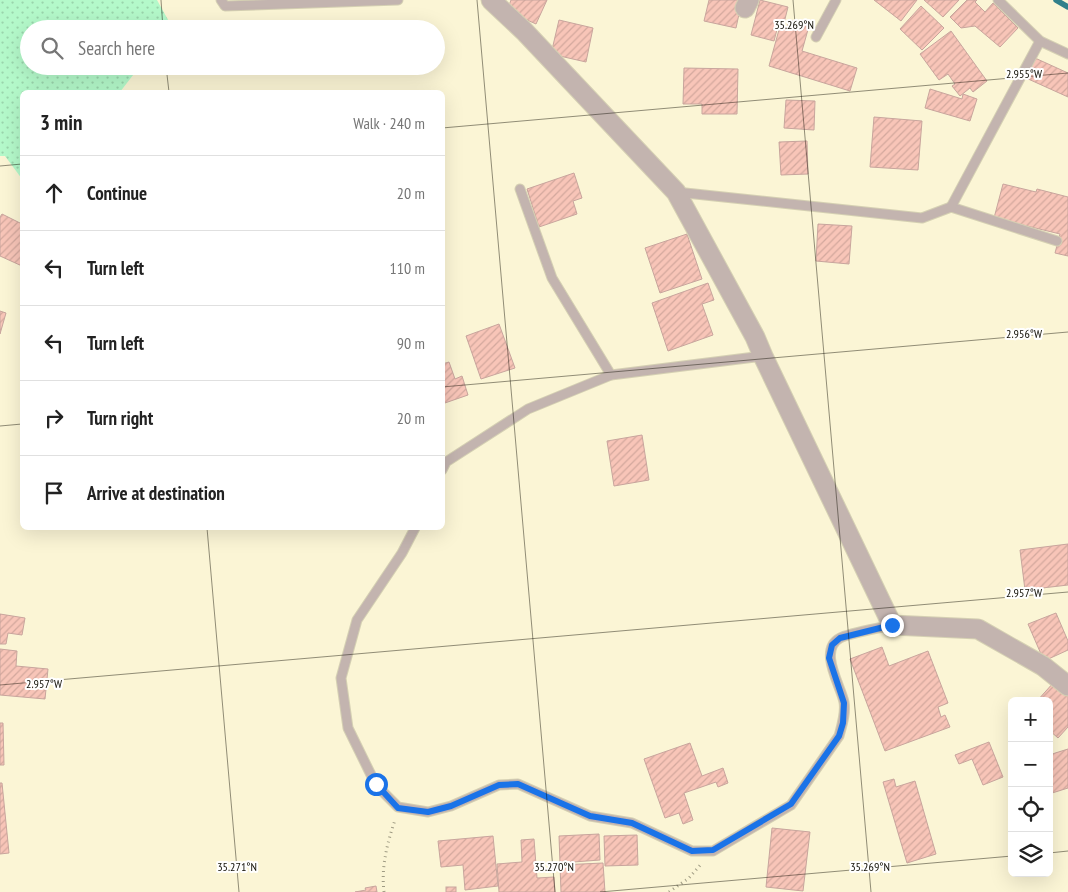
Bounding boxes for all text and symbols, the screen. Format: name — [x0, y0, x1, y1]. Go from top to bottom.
text: 35.269°N — [774, 17, 814, 32]
search box — [20, 20, 445, 75]
icon: search — [38, 34, 66, 62]
text: Search here — [78, 36, 155, 60]
text: 2.955°W — [1006, 66, 1042, 81]
text: 3 min — [40, 109, 82, 136]
text: Walk · 240 m — [353, 113, 425, 133]
icon: ahead — [40, 179, 68, 207]
text: Continue — [87, 181, 147, 205]
text: 20 m — [397, 183, 425, 203]
icon: left — [40, 254, 68, 282]
text: Turn left — [87, 256, 144, 280]
text: 110 m — [390, 258, 425, 278]
text: 2.956°W — [1006, 326, 1042, 341]
icon: left — [40, 329, 68, 357]
text: Turn left — [87, 331, 144, 355]
text: 90 m — [397, 333, 425, 353]
icon: right — [40, 404, 68, 432]
text: Turn right — [87, 406, 153, 430]
text: 20 m — [397, 408, 425, 428]
icon: arrive — [40, 479, 68, 507]
text: Arrive at destination — [87, 481, 225, 505]
text: 2.957°W — [1006, 585, 1042, 600]
route end — [881, 614, 904, 637]
text: 2.957°W — [26, 676, 62, 691]
map controls — [1008, 697, 1053, 877]
button: + — [1008, 697, 1053, 742]
button: − — [1008, 742, 1053, 787]
route start — [365, 773, 388, 796]
button: locate — [1008, 787, 1053, 832]
button: layers — [1008, 832, 1053, 877]
text: 35.271°N — [217, 859, 257, 874]
text: 35.270°N — [534, 859, 574, 874]
text: 35.269°N — [850, 859, 890, 874]

